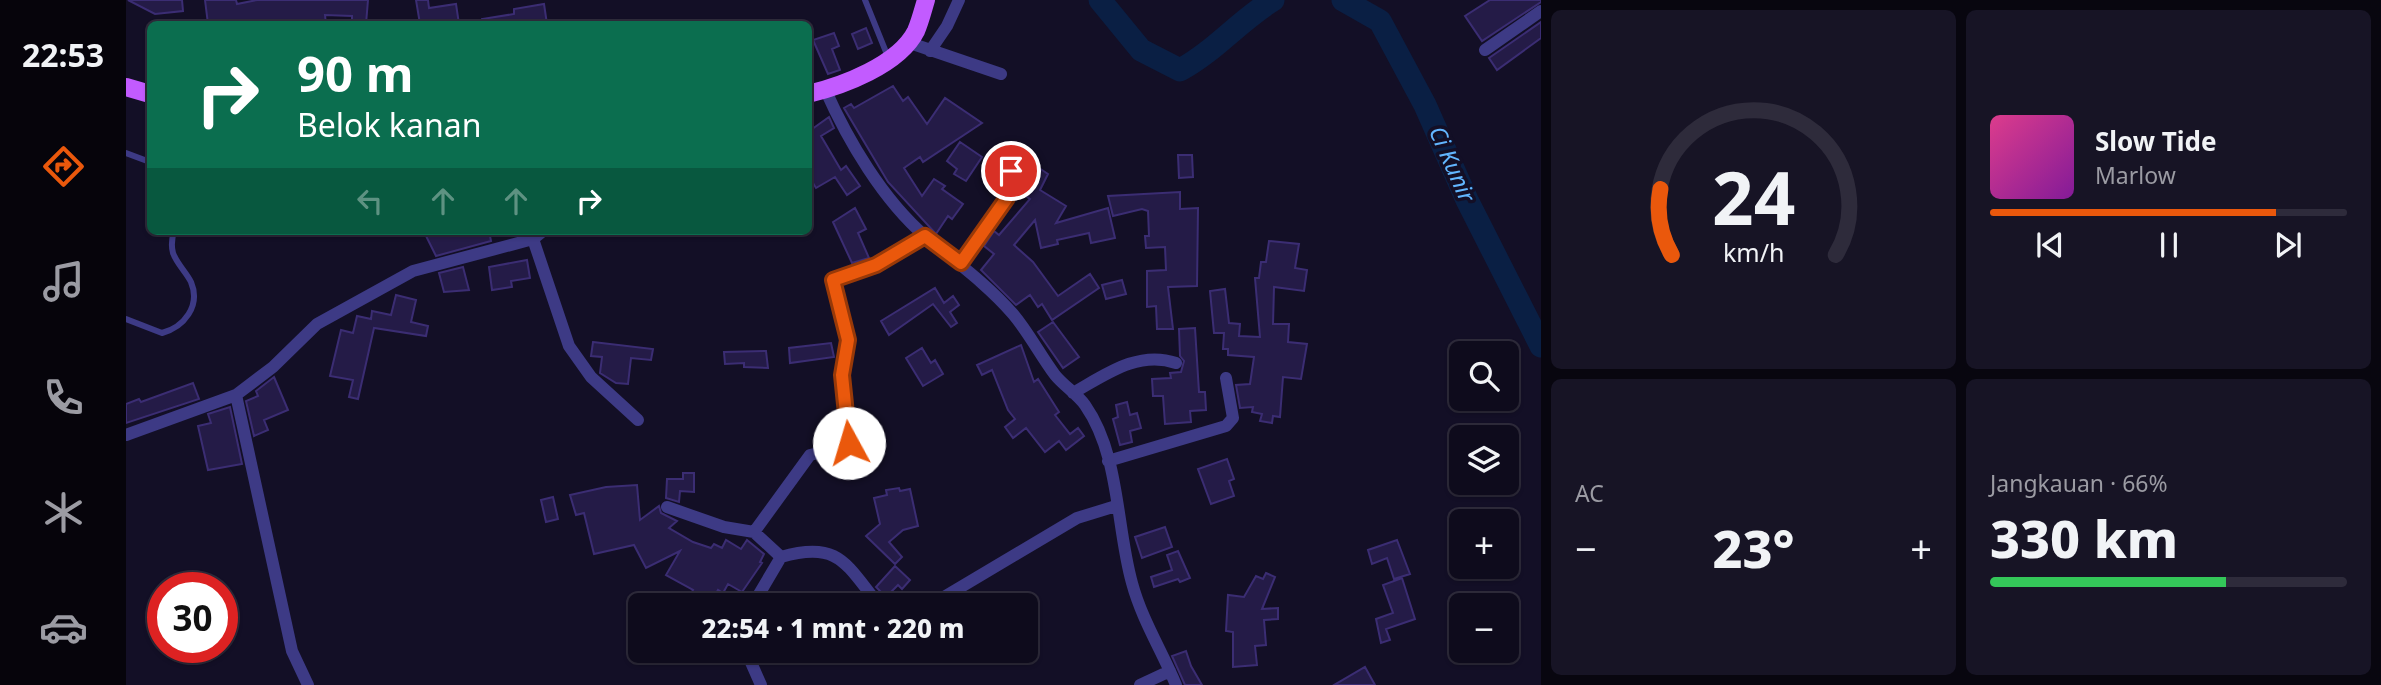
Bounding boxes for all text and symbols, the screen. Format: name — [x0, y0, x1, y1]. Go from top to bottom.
text: 22:53 — [22, 33, 104, 76]
text: 90 m — [297, 40, 414, 106]
icon: right — [182, 49, 273, 140]
text: Belok kanan — [297, 103, 481, 146]
water label: Ci Kunir — [1422, 121, 1484, 207]
text: Slow Tide — [2095, 123, 2217, 159]
pin — [981, 141, 1041, 201]
icon: directions — [39, 142, 88, 191]
text: 24 — [1712, 148, 1795, 247]
icon: arrive — [992, 152, 1030, 190]
text: Marlow — [2095, 159, 2176, 191]
icon: left — [351, 182, 389, 220]
icon: ahead — [424, 182, 462, 220]
icon: ahead — [497, 182, 535, 220]
icon: right — [570, 182, 608, 220]
icon: previous — [2031, 226, 2069, 264]
icon: pause — [2150, 226, 2188, 264]
icon: next — [2269, 226, 2307, 264]
text: km/h — [1723, 235, 1784, 269]
icon: music — [39, 257, 88, 306]
map controls — [1449, 341, 1519, 663]
button: search — [1449, 341, 1519, 411]
icon: phone — [39, 373, 88, 422]
position arrow — [812, 406, 886, 480]
button: layers — [1449, 425, 1519, 495]
text: Jangkauan · 66% — [1990, 467, 2168, 499]
text: AC — [1575, 477, 1604, 509]
icon: climate — [39, 488, 88, 537]
text: 330 km — [1990, 502, 2178, 573]
button: + — [1449, 509, 1519, 579]
text: 23° — [1712, 512, 1795, 583]
text: − — [1575, 522, 1597, 574]
text: + — [1910, 522, 1932, 574]
speed limit sign: 30 — [147, 572, 238, 663]
button: − — [1449, 593, 1519, 663]
icon: car — [39, 603, 88, 652]
text: 22:54 · 1 mnt · 220 m — [701, 610, 965, 646]

